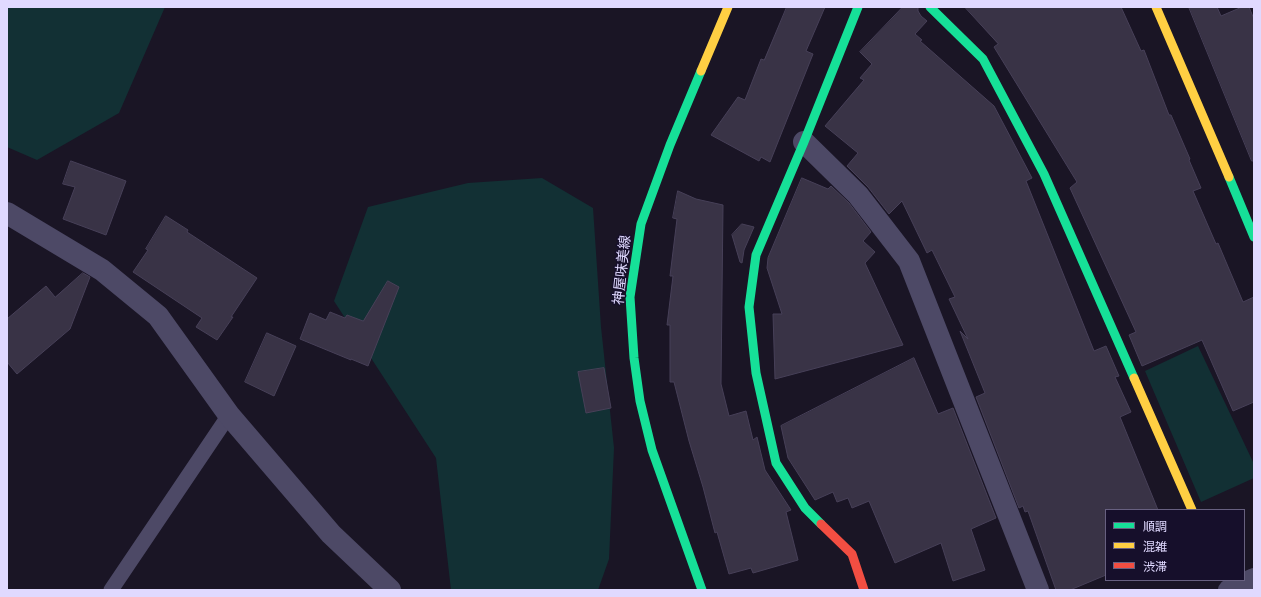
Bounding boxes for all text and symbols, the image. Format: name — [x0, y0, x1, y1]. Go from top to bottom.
street label: 神屋味美線 — [610, 234, 634, 306]
legend — [1105, 509, 1245, 581]
text: 順調 — [1143, 520, 1167, 534]
text: 混雑 — [1143, 540, 1167, 554]
text: 渋滞 — [1143, 560, 1167, 574]

